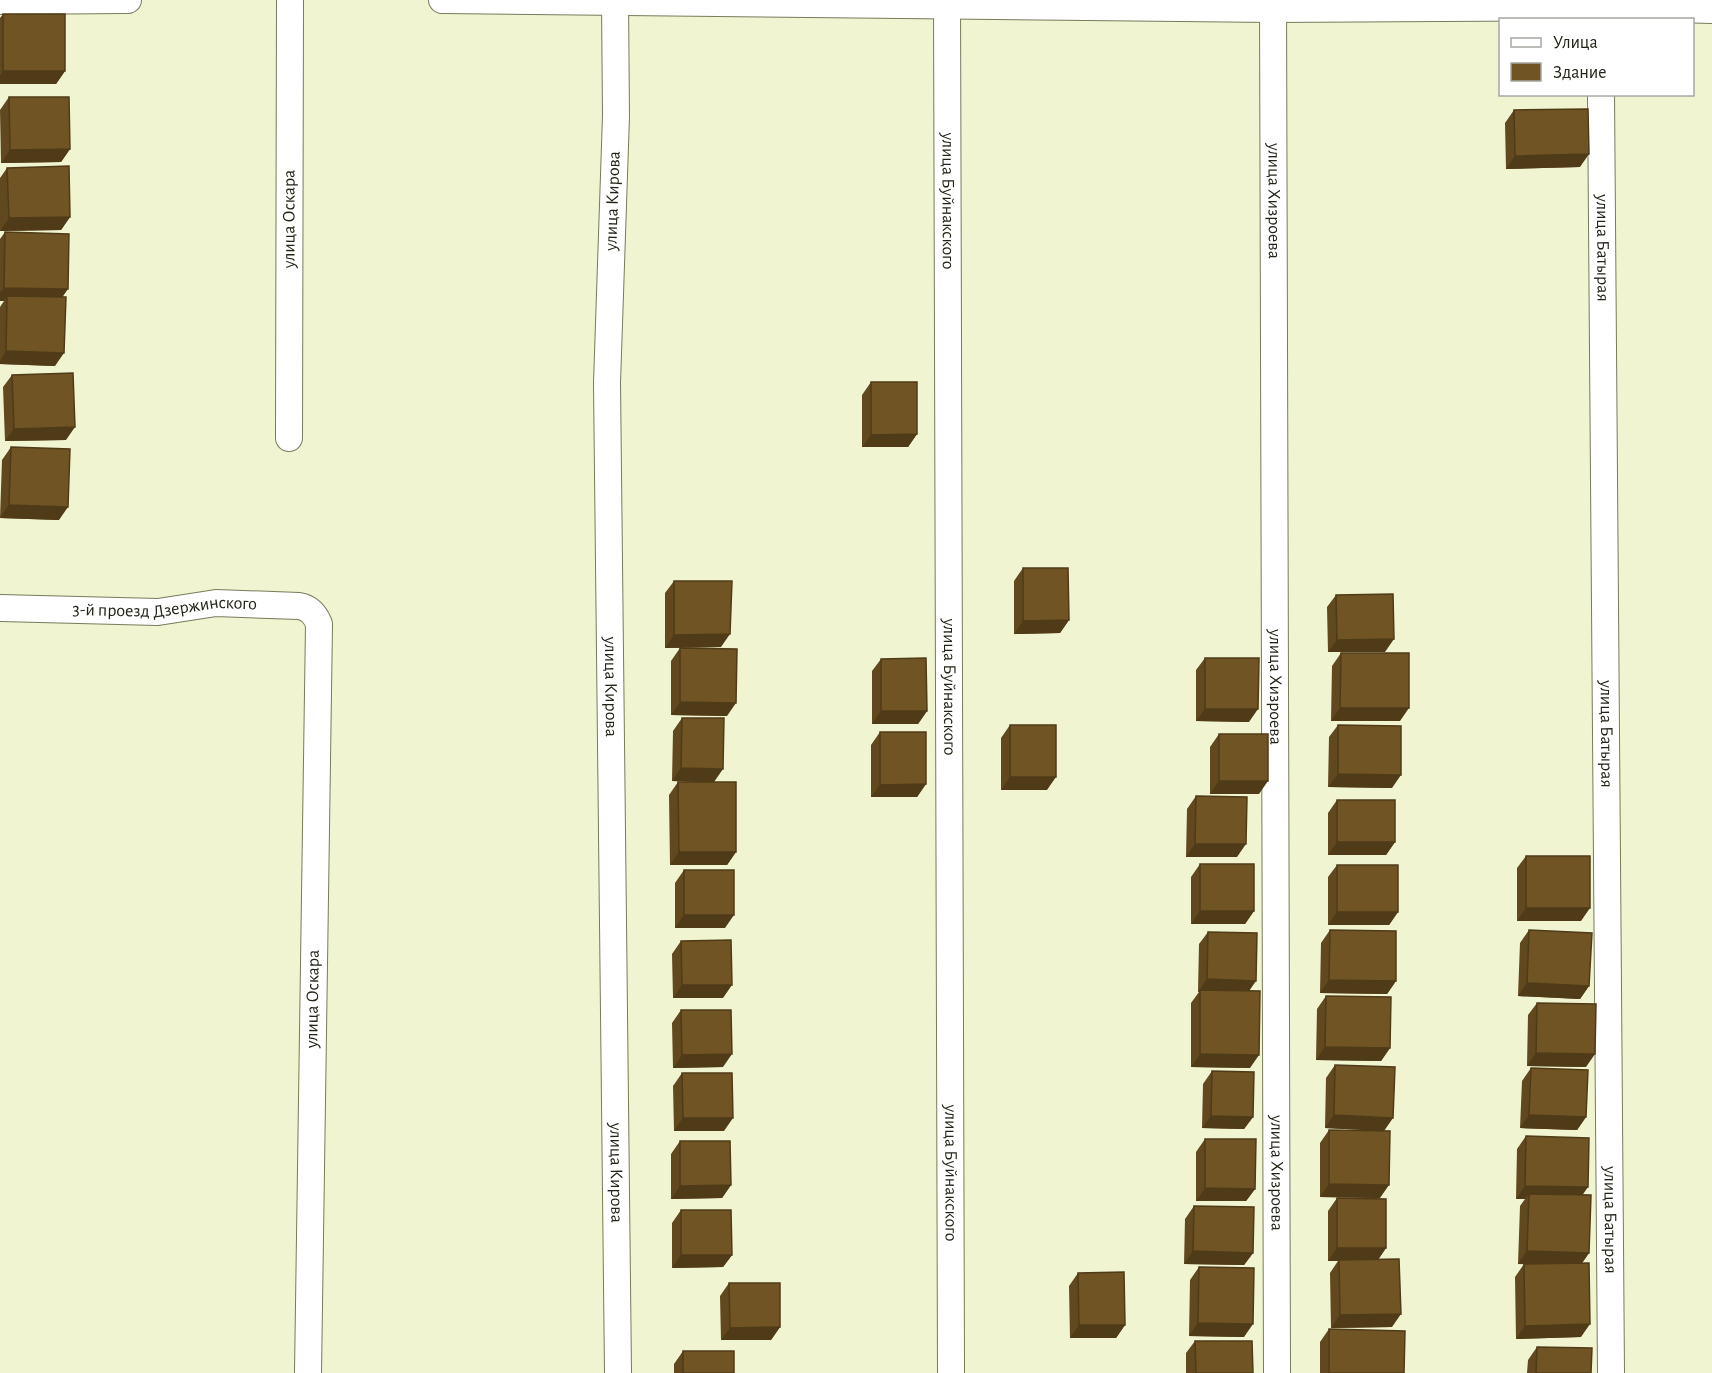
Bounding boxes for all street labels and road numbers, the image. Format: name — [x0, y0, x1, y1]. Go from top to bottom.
street label: улица Буйнакского — [938, 131, 957, 270]
street label: улица Хизроева — [1264, 142, 1283, 259]
street label: улица Кирова — [602, 151, 624, 252]
street label: улица Оскара — [280, 170, 299, 269]
street label: улица Батырая — [1593, 193, 1612, 302]
street label: 3-й проезд Дзержинского — [72, 594, 257, 622]
street label: улица Буйнакского — [940, 617, 958, 756]
street label: улица Хизроева — [1266, 628, 1284, 745]
street label: улица Кирова — [601, 636, 620, 737]
street label: улица Батырая — [1597, 679, 1615, 788]
street label: улица Оскара — [303, 950, 323, 1049]
street label: улица Буйнакского — [941, 1103, 960, 1242]
street label: улица Хизроева — [1267, 1114, 1286, 1231]
street label: улица Кирова — [606, 1122, 625, 1223]
street label: улица Батырая — [1600, 1165, 1619, 1274]

